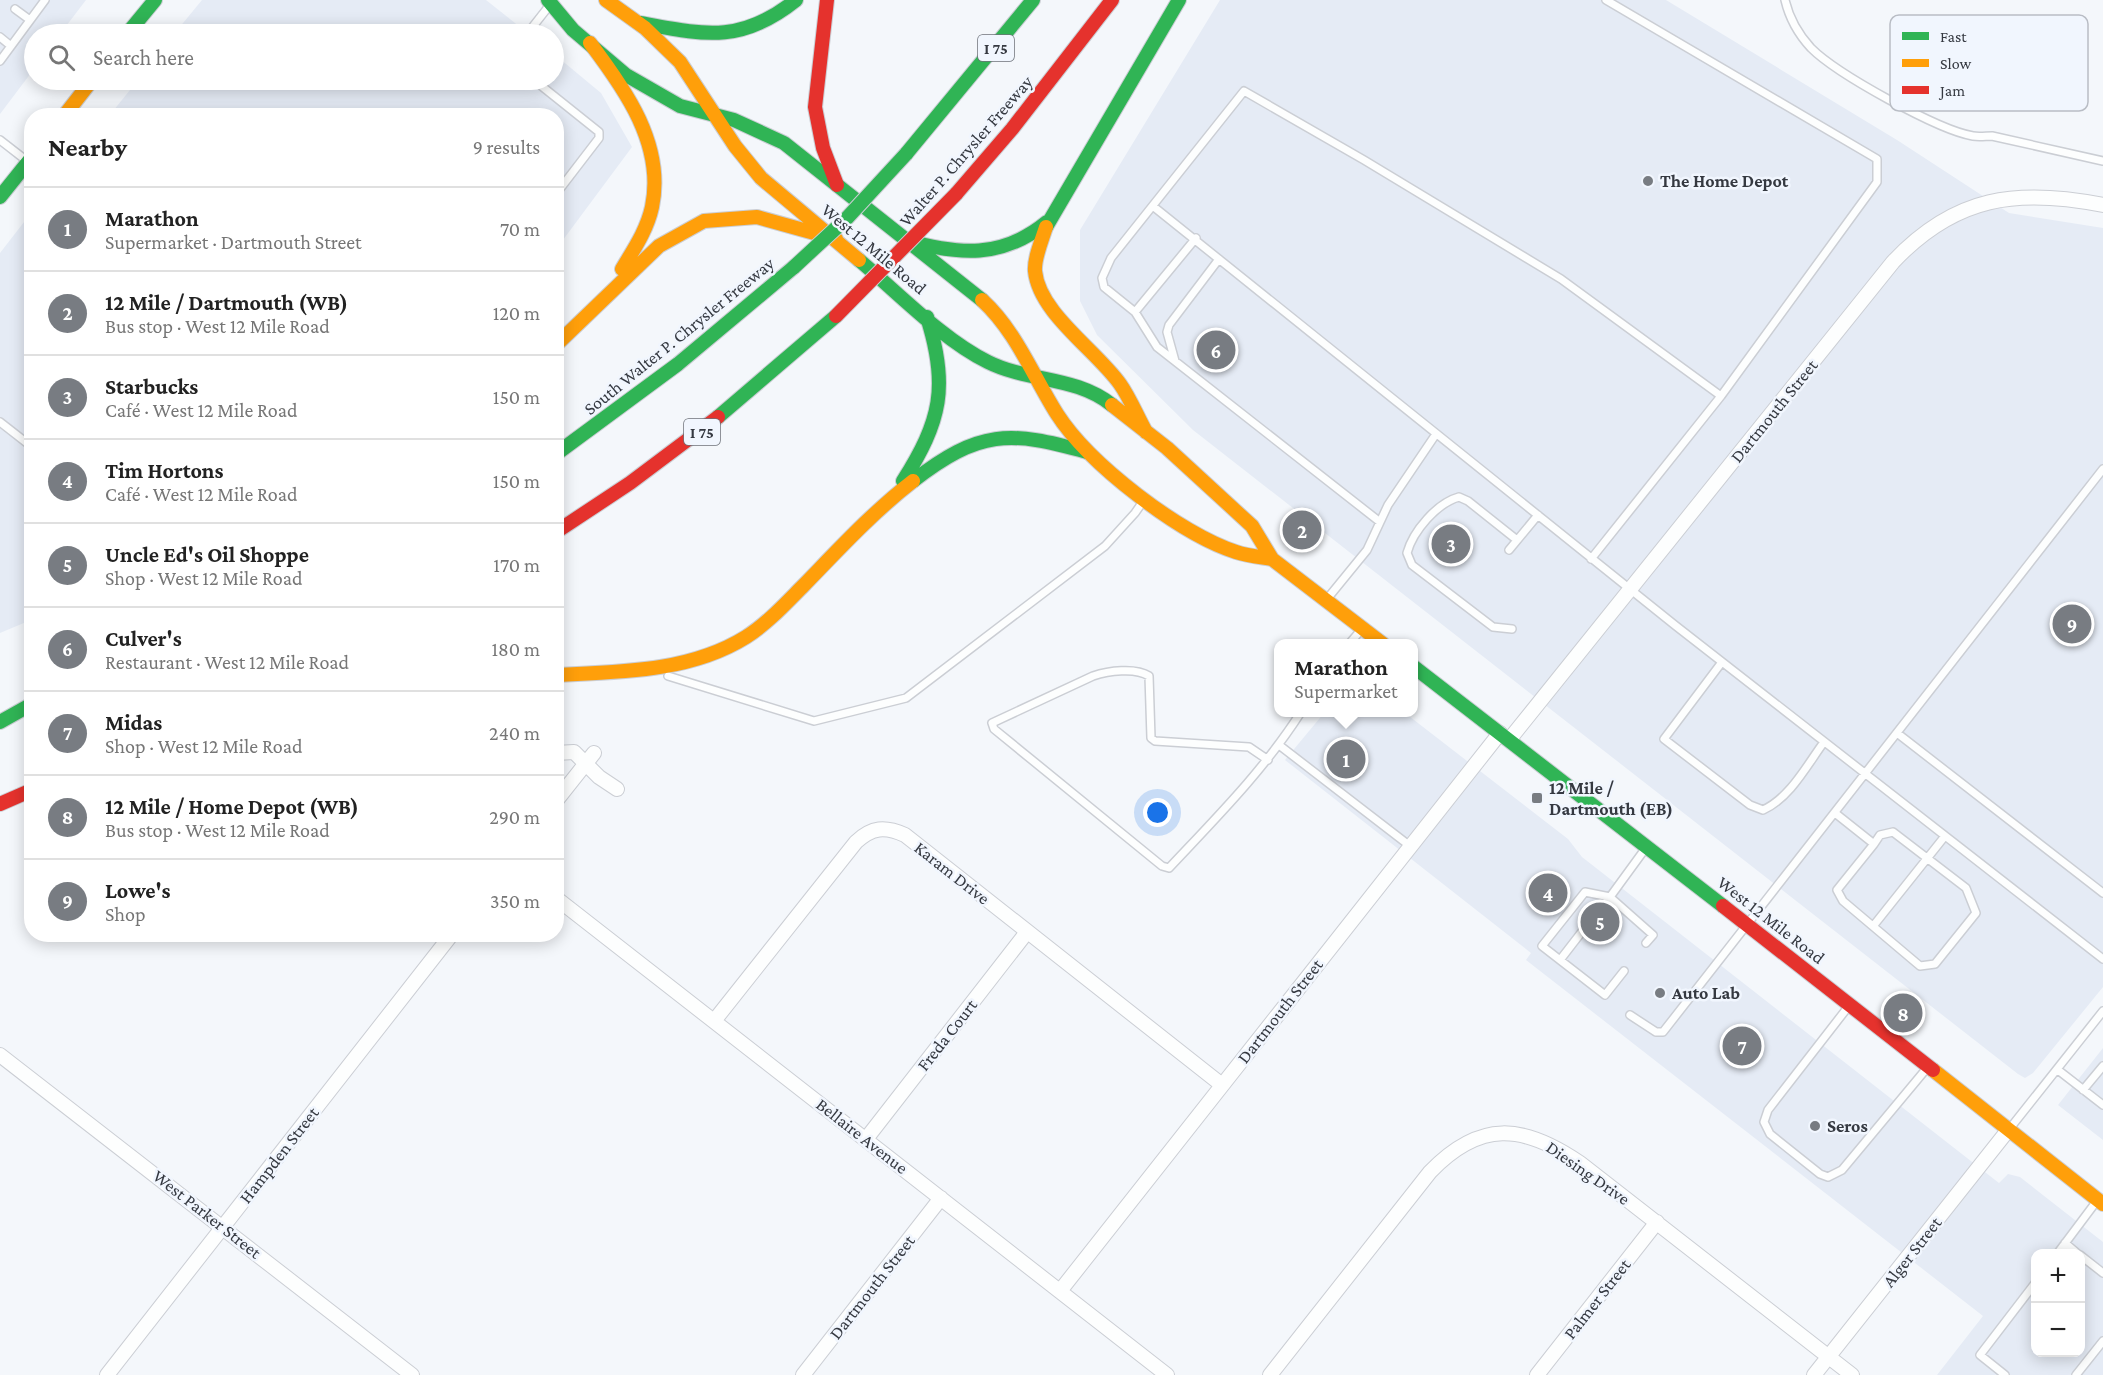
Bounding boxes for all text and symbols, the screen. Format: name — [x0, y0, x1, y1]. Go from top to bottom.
legend — [1890, 15, 2088, 111]
search box — [24, 24, 564, 90]
text: Fast — [1940, 28, 1967, 45]
road number: I 75 — [978, 35, 1014, 61]
icon: search — [45, 41, 78, 74]
text: Search here — [93, 45, 194, 70]
text: Slow — [1940, 55, 1972, 72]
street label: Walter P. Chrysler Freeway — [895, 71, 1037, 230]
text: Jam — [1938, 82, 1965, 100]
text: Nearby — [48, 133, 127, 162]
text: 9 results — [473, 136, 540, 158]
place label: The Home Depot — [1660, 171, 1789, 191]
marker: The Home Depot — [1641, 174, 1655, 188]
street label: West 12 Mile Road — [818, 200, 931, 299]
text: Marathon — [105, 206, 199, 231]
text: 1 — [64, 218, 71, 240]
text: 70 m — [500, 218, 540, 240]
text: Supermarket · Dartmouth Street — [105, 231, 362, 253]
street label: South Walter P. Chrysler Freeway — [580, 253, 779, 419]
text: 12 Mile / Dartmouth (WB) — [105, 290, 348, 315]
text: 2 — [62, 302, 73, 324]
text: 120 m — [493, 302, 540, 324]
text: Bus stop · West 12 Mile Road — [105, 315, 330, 337]
pin: 6 — [1196, 328, 1236, 372]
street label: Dartmouth Street — [1726, 355, 1822, 467]
text: Starbucks — [105, 374, 198, 399]
text: 3 — [63, 386, 72, 408]
text: 150 m — [493, 386, 540, 408]
text: Café · West 12 Mile Road — [105, 399, 298, 421]
road number: I 75 — [684, 419, 720, 445]
text: Tim Hortons — [105, 458, 223, 483]
text: 4 — [62, 470, 73, 492]
text: 150 m — [493, 470, 540, 492]
text: Café · West 12 Mile Road — [105, 483, 298, 505]
pin: 2 — [1282, 508, 1322, 552]
pin: 3 — [1432, 522, 1470, 566]
text: Uncle Ed's Oil Shoppe — [105, 542, 309, 567]
text: 5 — [63, 554, 72, 576]
text: 170 m — [493, 554, 540, 576]
text: Shop · West 12 Mile Road — [105, 567, 302, 589]
pin: 9 — [2052, 602, 2092, 646]
text: Culver's — [105, 626, 182, 651]
text: 6 — [62, 638, 73, 660]
text: 180 m — [491, 638, 540, 660]
popup — [1274, 639, 1418, 717]
text: Restaurant · West 12 Mile Road — [105, 651, 349, 673]
text: Marathon — [1294, 655, 1388, 680]
text: Supermarket — [1294, 680, 1398, 702]
text: Midas — [105, 710, 162, 735]
text: 7 — [63, 722, 72, 744]
text: 240 m — [489, 722, 540, 744]
text: Shop · West 12 Mile Road — [105, 735, 302, 757]
pin: 1 — [1326, 736, 1366, 782]
place label: 12 Mile / Dartmouth (EB) — [1549, 778, 1673, 820]
marker: 12 Mile / Dartmouth (EB) — [1530, 791, 1544, 805]
text: 12 Mile / Home Depot (WB) — [105, 794, 359, 819]
your location — [1143, 798, 1172, 827]
text: 8 — [62, 806, 73, 828]
text: 290 m — [489, 806, 540, 828]
text: Bus stop · West 12 Mile Road — [105, 819, 330, 841]
street label: Karam Drive — [910, 837, 994, 909]
pin: 4 — [1528, 870, 1568, 916]
street label: West 12 Mile Road — [1714, 872, 1829, 968]
text: Lowe's — [105, 878, 171, 903]
text: 9 — [62, 890, 73, 912]
text: 350 m — [490, 890, 540, 912]
pin: 5 — [1580, 900, 1620, 944]
text: Shop — [105, 903, 146, 925]
street label: Dartmouth Street — [1233, 954, 1328, 1067]
place label: Auto Lab — [1671, 983, 1740, 1003]
marker: Auto Lab — [1653, 986, 1667, 1000]
pin: 8 — [1884, 990, 1922, 1036]
street label: Freda Court — [913, 994, 982, 1075]
pin: 7 — [1722, 1024, 1762, 1068]
street label: Bellaire Avenue — [812, 1094, 912, 1178]
street label: Hampden Street — [235, 1102, 323, 1207]
place label: Seros — [1827, 1116, 1868, 1136]
marker: Seros — [1808, 1119, 1822, 1133]
street label: Diesing Drive — [1542, 1137, 1634, 1209]
street label: West Parker Street — [149, 1166, 266, 1263]
street label: Alger Street — [1878, 1212, 1946, 1291]
street label: Dartmouth Street — [825, 1230, 920, 1343]
map controls — [2031, 1249, 2085, 1357]
button: + — [2031, 1249, 2085, 1303]
street label: Palmer Street — [1560, 1254, 1635, 1343]
button: − — [2031, 1303, 2085, 1357]

